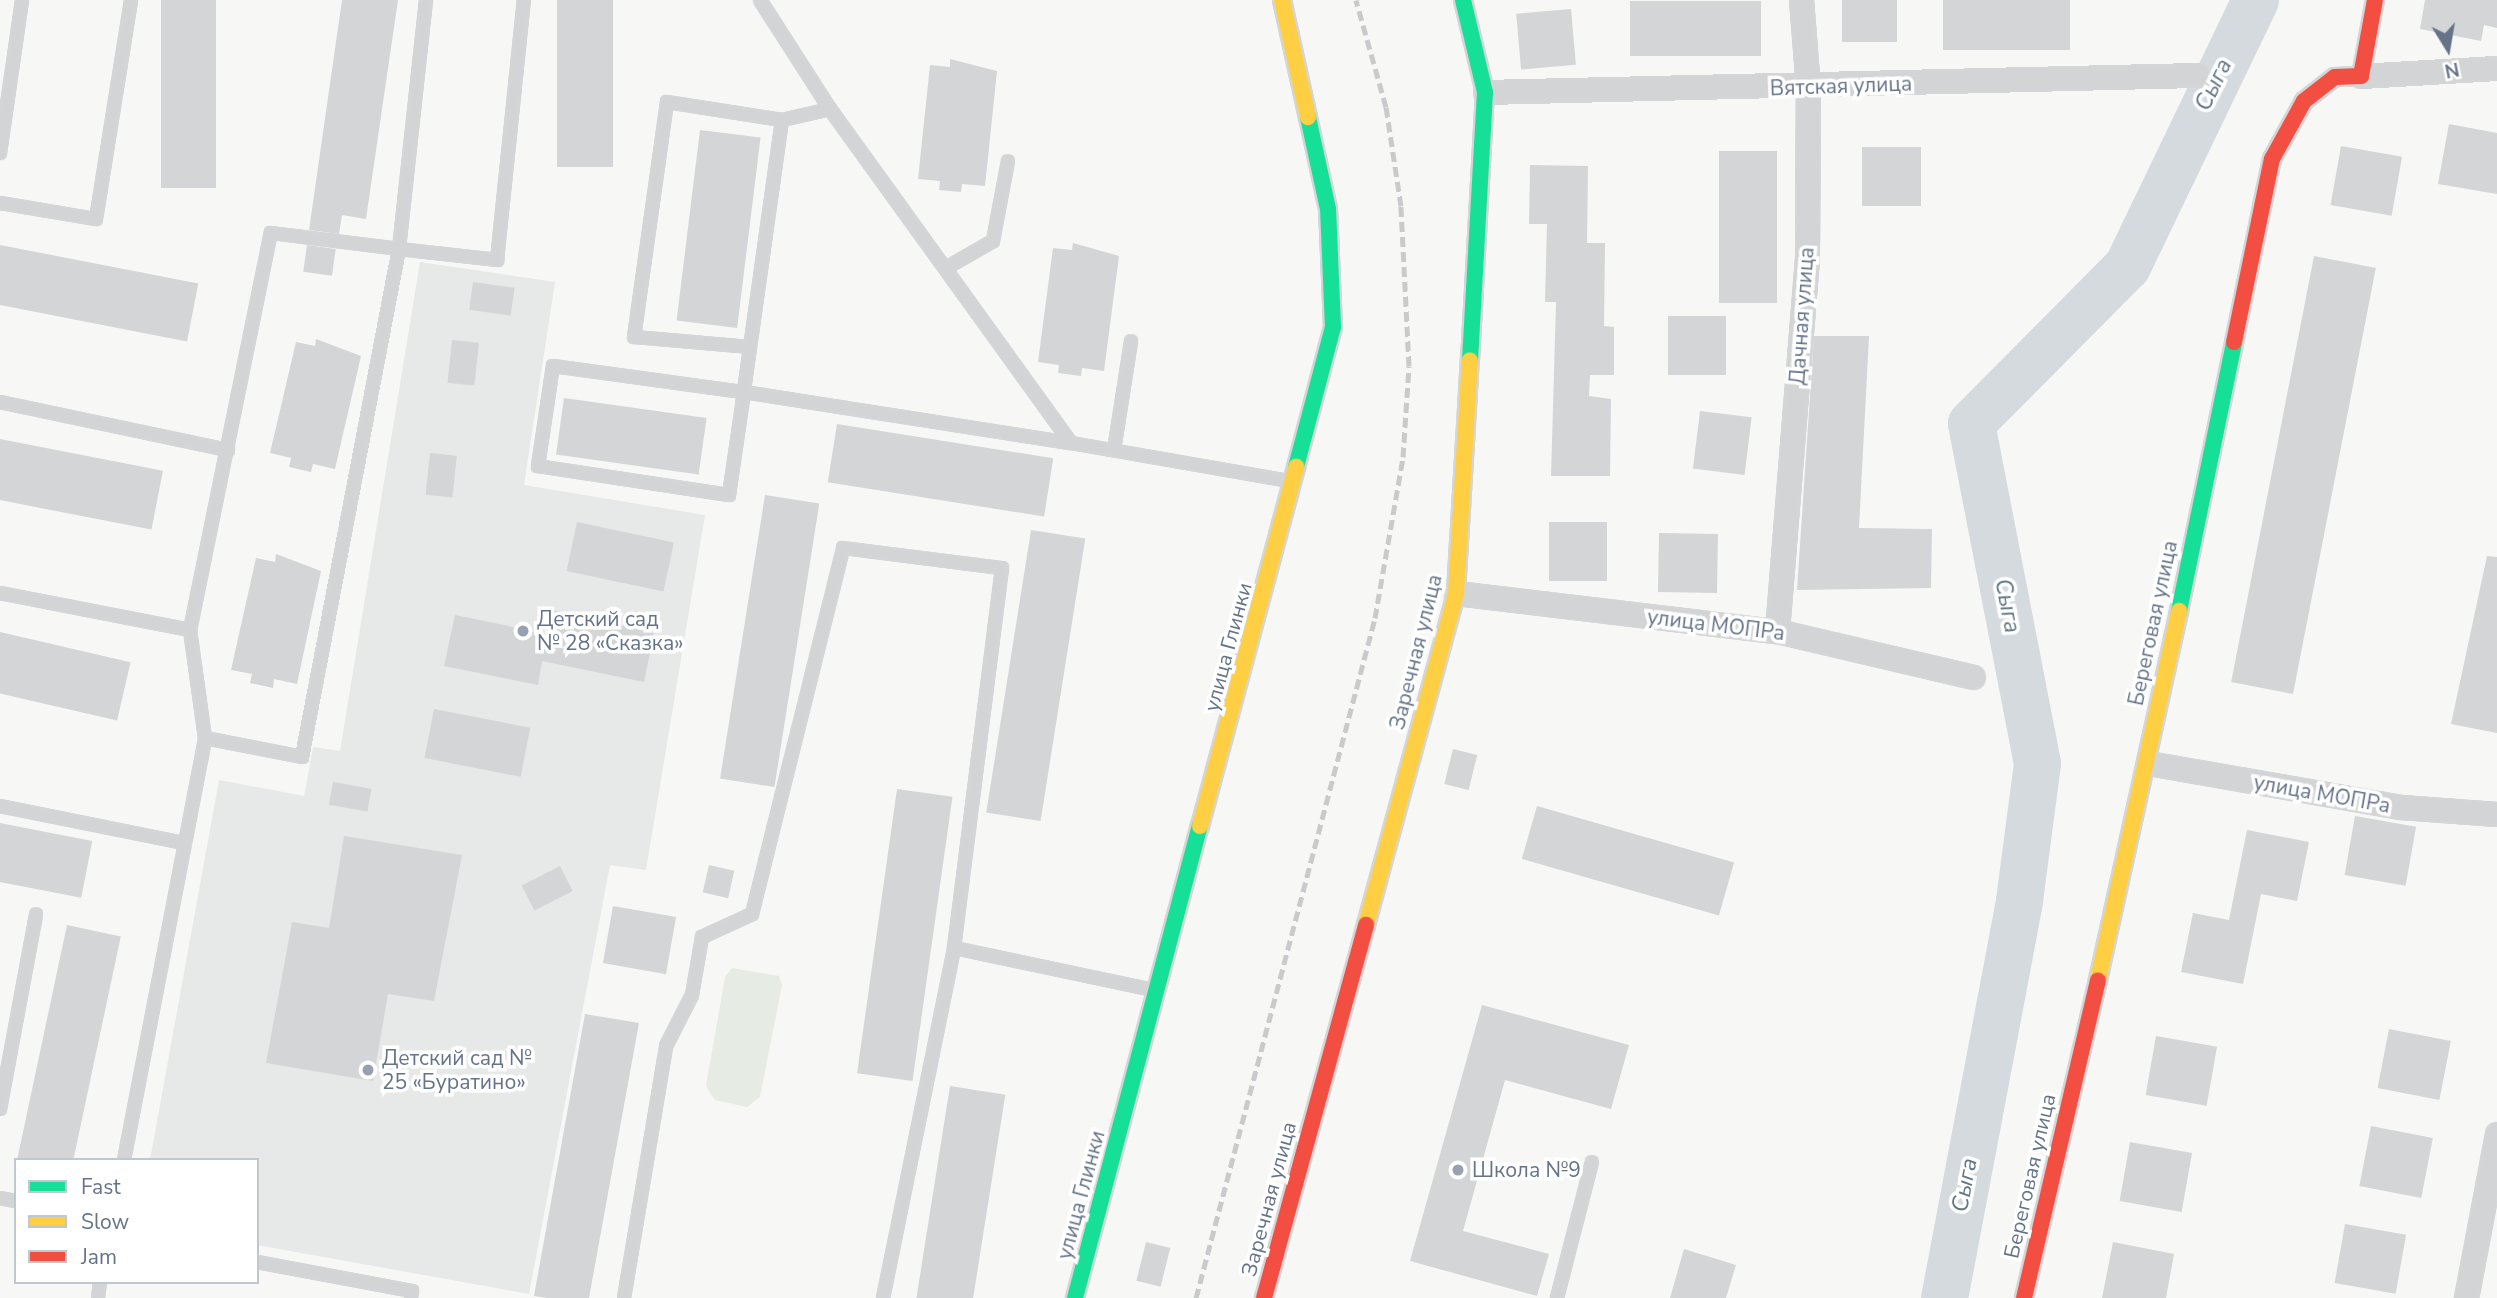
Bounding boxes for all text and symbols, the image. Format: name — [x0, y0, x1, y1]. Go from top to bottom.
north arrow — [2413, 14, 2483, 84]
water label: Сыга — [2190, 54, 2238, 116]
text: N — [2443, 55, 2461, 84]
street label: Вятская улица — [1769, 71, 1913, 101]
street label: Дачная улица — [1785, 246, 1819, 386]
street label: Береговая улица — [2123, 538, 2183, 708]
street label: Заречная улица — [1385, 572, 1447, 732]
water label: Сыга — [1988, 577, 2026, 635]
street label: улица Глинки — [1199, 580, 1257, 714]
street label: улица МОПРа — [1646, 604, 1786, 646]
place label: Детский сад № 28 «Сказка» — [537, 606, 683, 656]
marker: Детский сад № 28 «Сказка» — [515, 623, 531, 639]
street label: улица МОПРа — [2252, 770, 2392, 818]
place label: Детский сад № 25 «Буратино» — [382, 1045, 532, 1095]
marker: Детский сад № 25 «Буратино» — [360, 1062, 376, 1078]
street label: Береговая улица — [1999, 1091, 2061, 1261]
street label: Заречная улица — [1236, 1119, 1302, 1279]
street label: улица Глинки — [1052, 1128, 1110, 1262]
water label: Сыга — [1946, 1156, 1984, 1214]
place label: Школа №9 — [1472, 1157, 1581, 1183]
legend — [14, 1158, 259, 1284]
marker: Школа №9 — [1450, 1162, 1466, 1178]
text: Fast — [81, 1173, 121, 1201]
text: Slow — [81, 1208, 129, 1236]
text: Jam — [81, 1243, 117, 1271]

